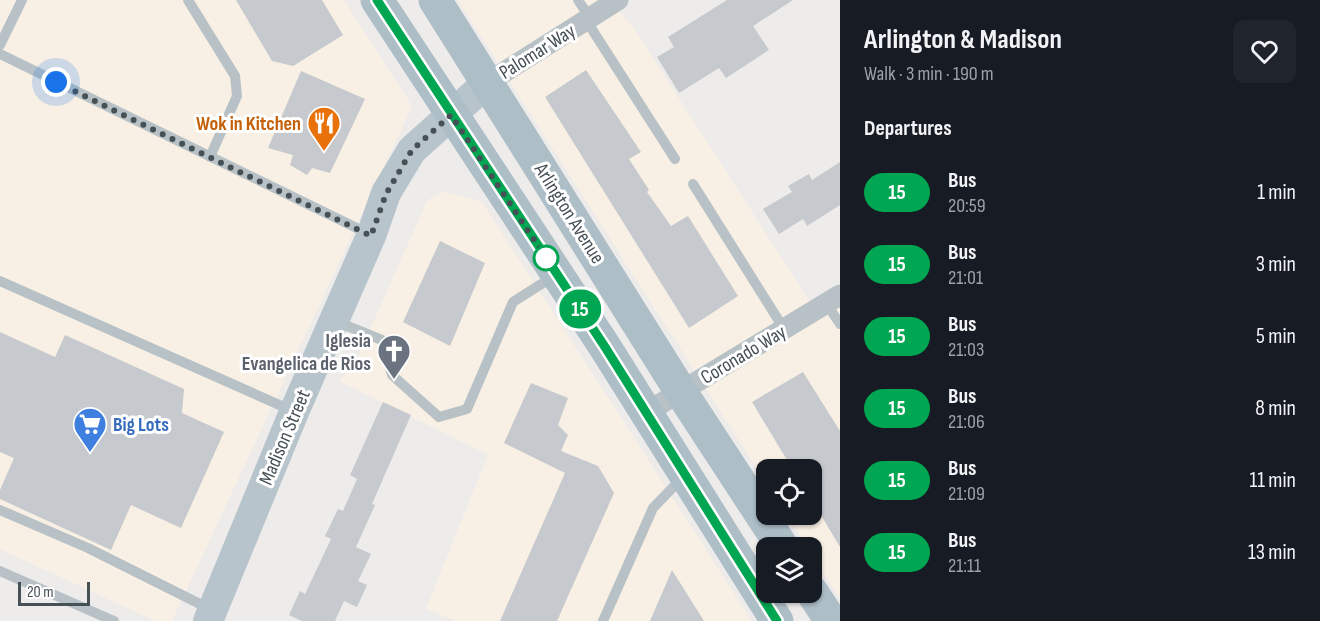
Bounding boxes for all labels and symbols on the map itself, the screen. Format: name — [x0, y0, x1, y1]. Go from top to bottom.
street label: Palomar Way — [495, 19, 580, 85]
your location — [41, 67, 71, 97]
restaurant icon: Wok in Kitchen — [306, 105, 342, 152]
place label: Wok in Kitchen — [196, 112, 301, 136]
street label: Arlington Avenue — [528, 158, 610, 268]
unlabelled marker — [533, 245, 559, 271]
line badge: 15 — [553, 290, 607, 328]
street label: Coronado Way — [696, 320, 791, 390]
place label: Iglesia Evangelica de Rios — [242, 329, 371, 376]
church icon: Iglesia Evangelica de Rios — [376, 333, 412, 380]
street label: Madison Street — [254, 386, 316, 489]
supermarket icon: Big Lots — [72, 406, 108, 453]
place label: Big Lots — [113, 413, 169, 437]
scale bar — [18, 579, 90, 606]

